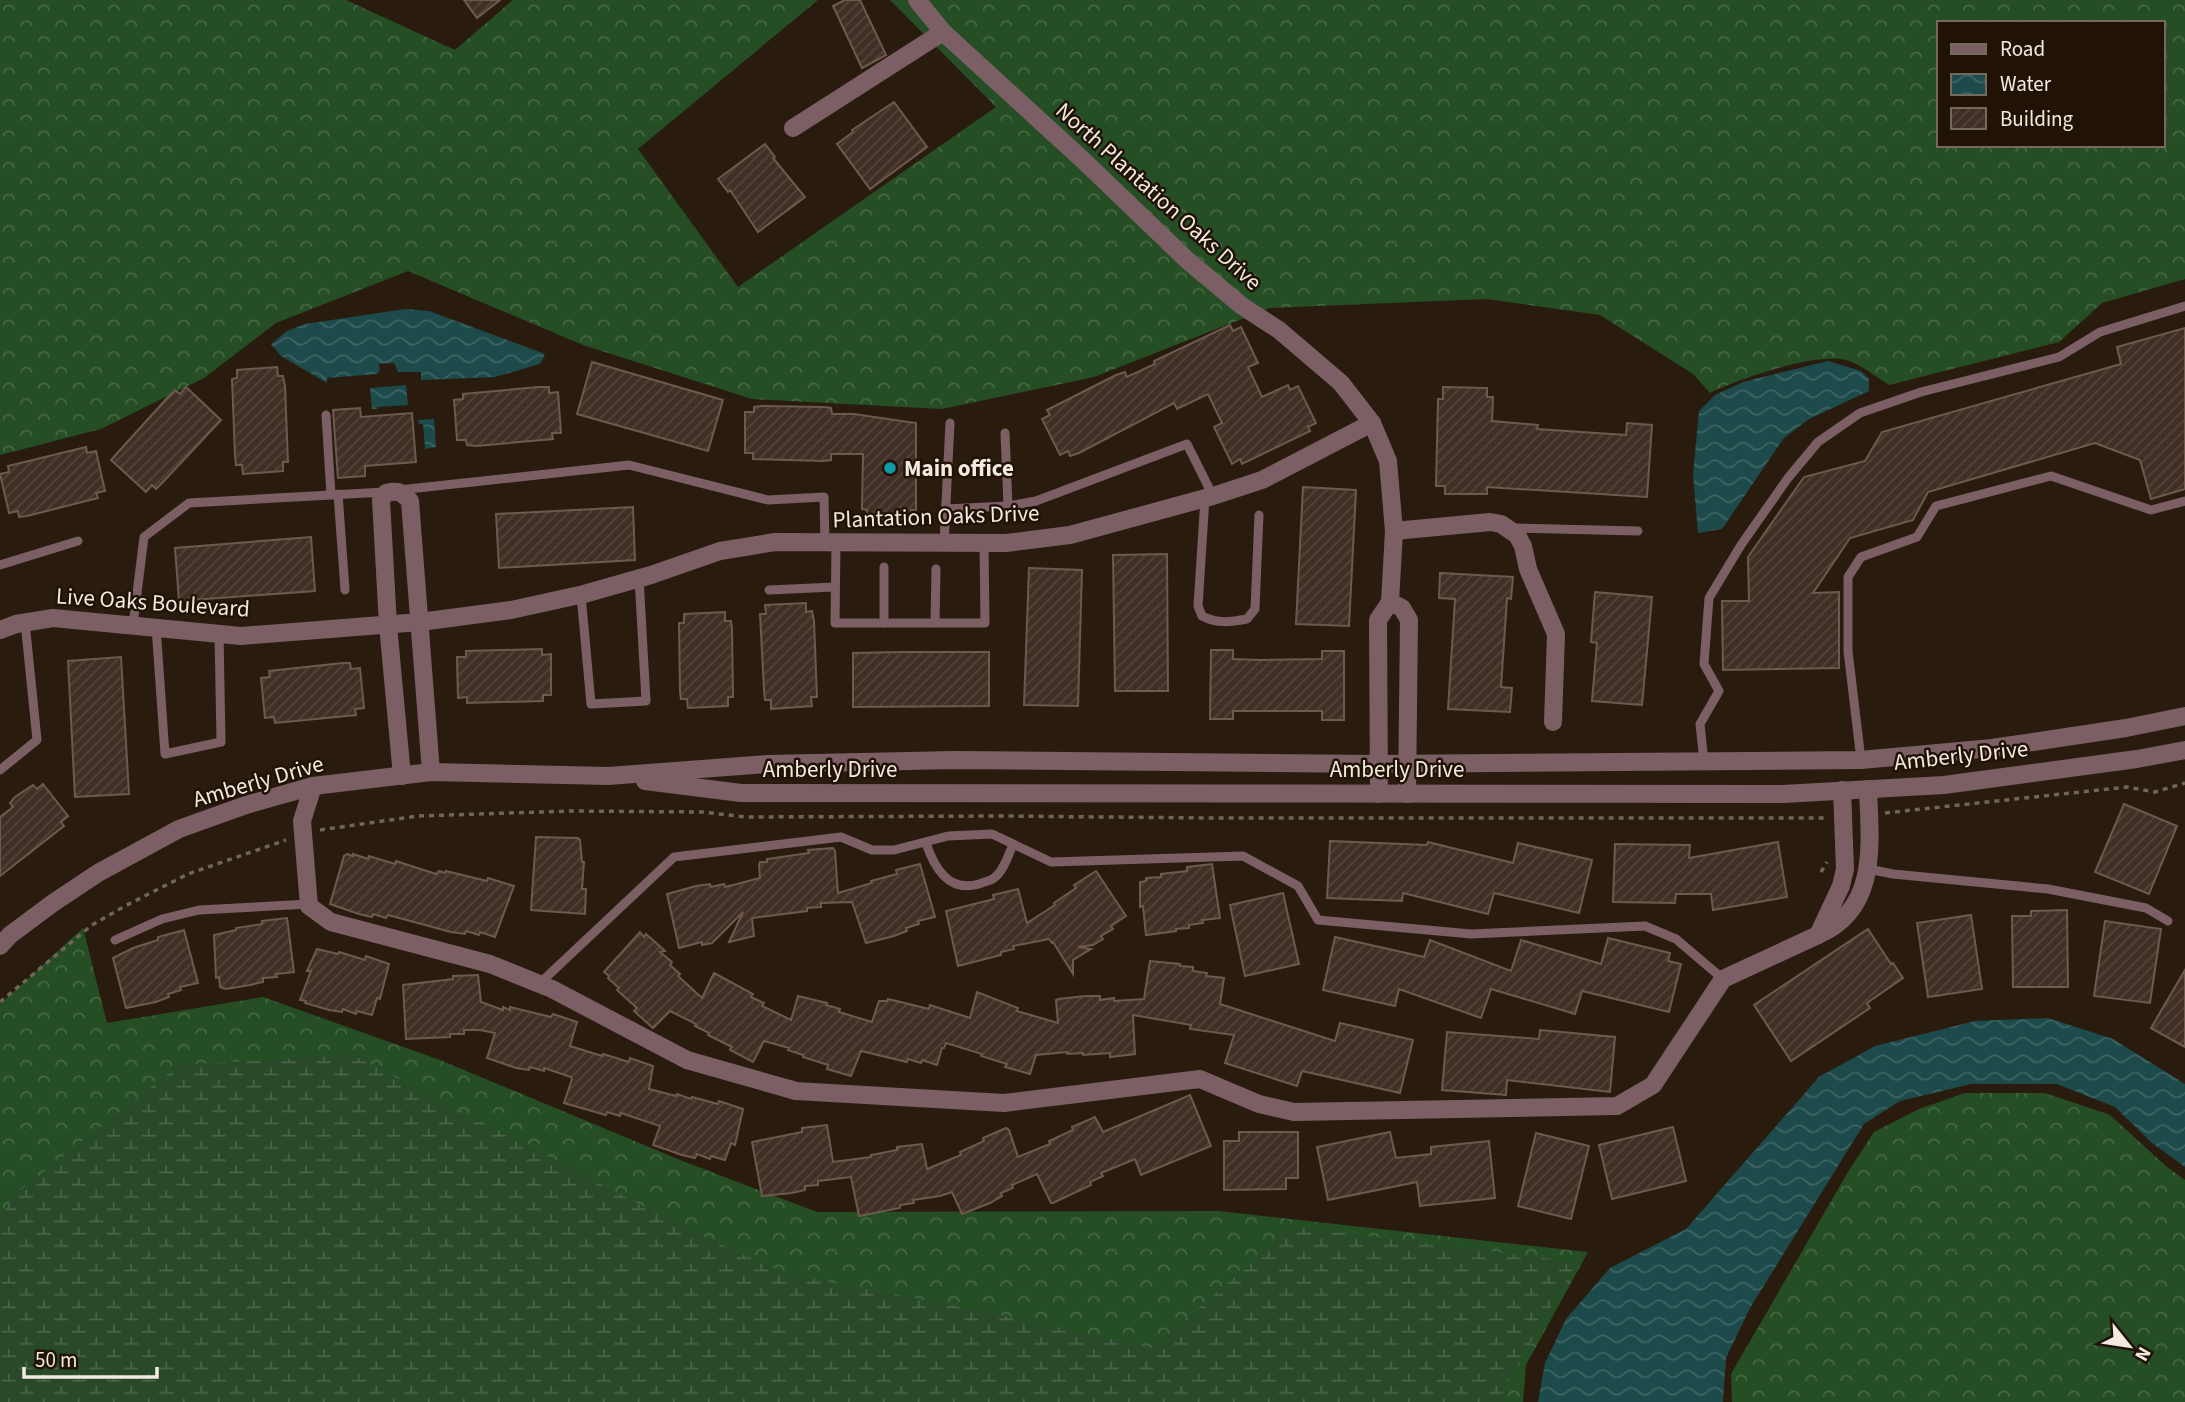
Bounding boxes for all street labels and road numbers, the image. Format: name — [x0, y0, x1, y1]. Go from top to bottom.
street label: North Plantation Oaks Drive — [1048, 95, 1269, 298]
street label: Plantation Oaks Drive — [832, 496, 1040, 537]
street label: Live Oaks Boulevard — [55, 579, 251, 626]
street label: Amberly Drive — [1892, 732, 2030, 779]
street label: Amberly Drive — [189, 747, 327, 816]
street label: Amberly Drive — [763, 753, 897, 786]
street label: Amberly Drive — [1330, 753, 1464, 786]

